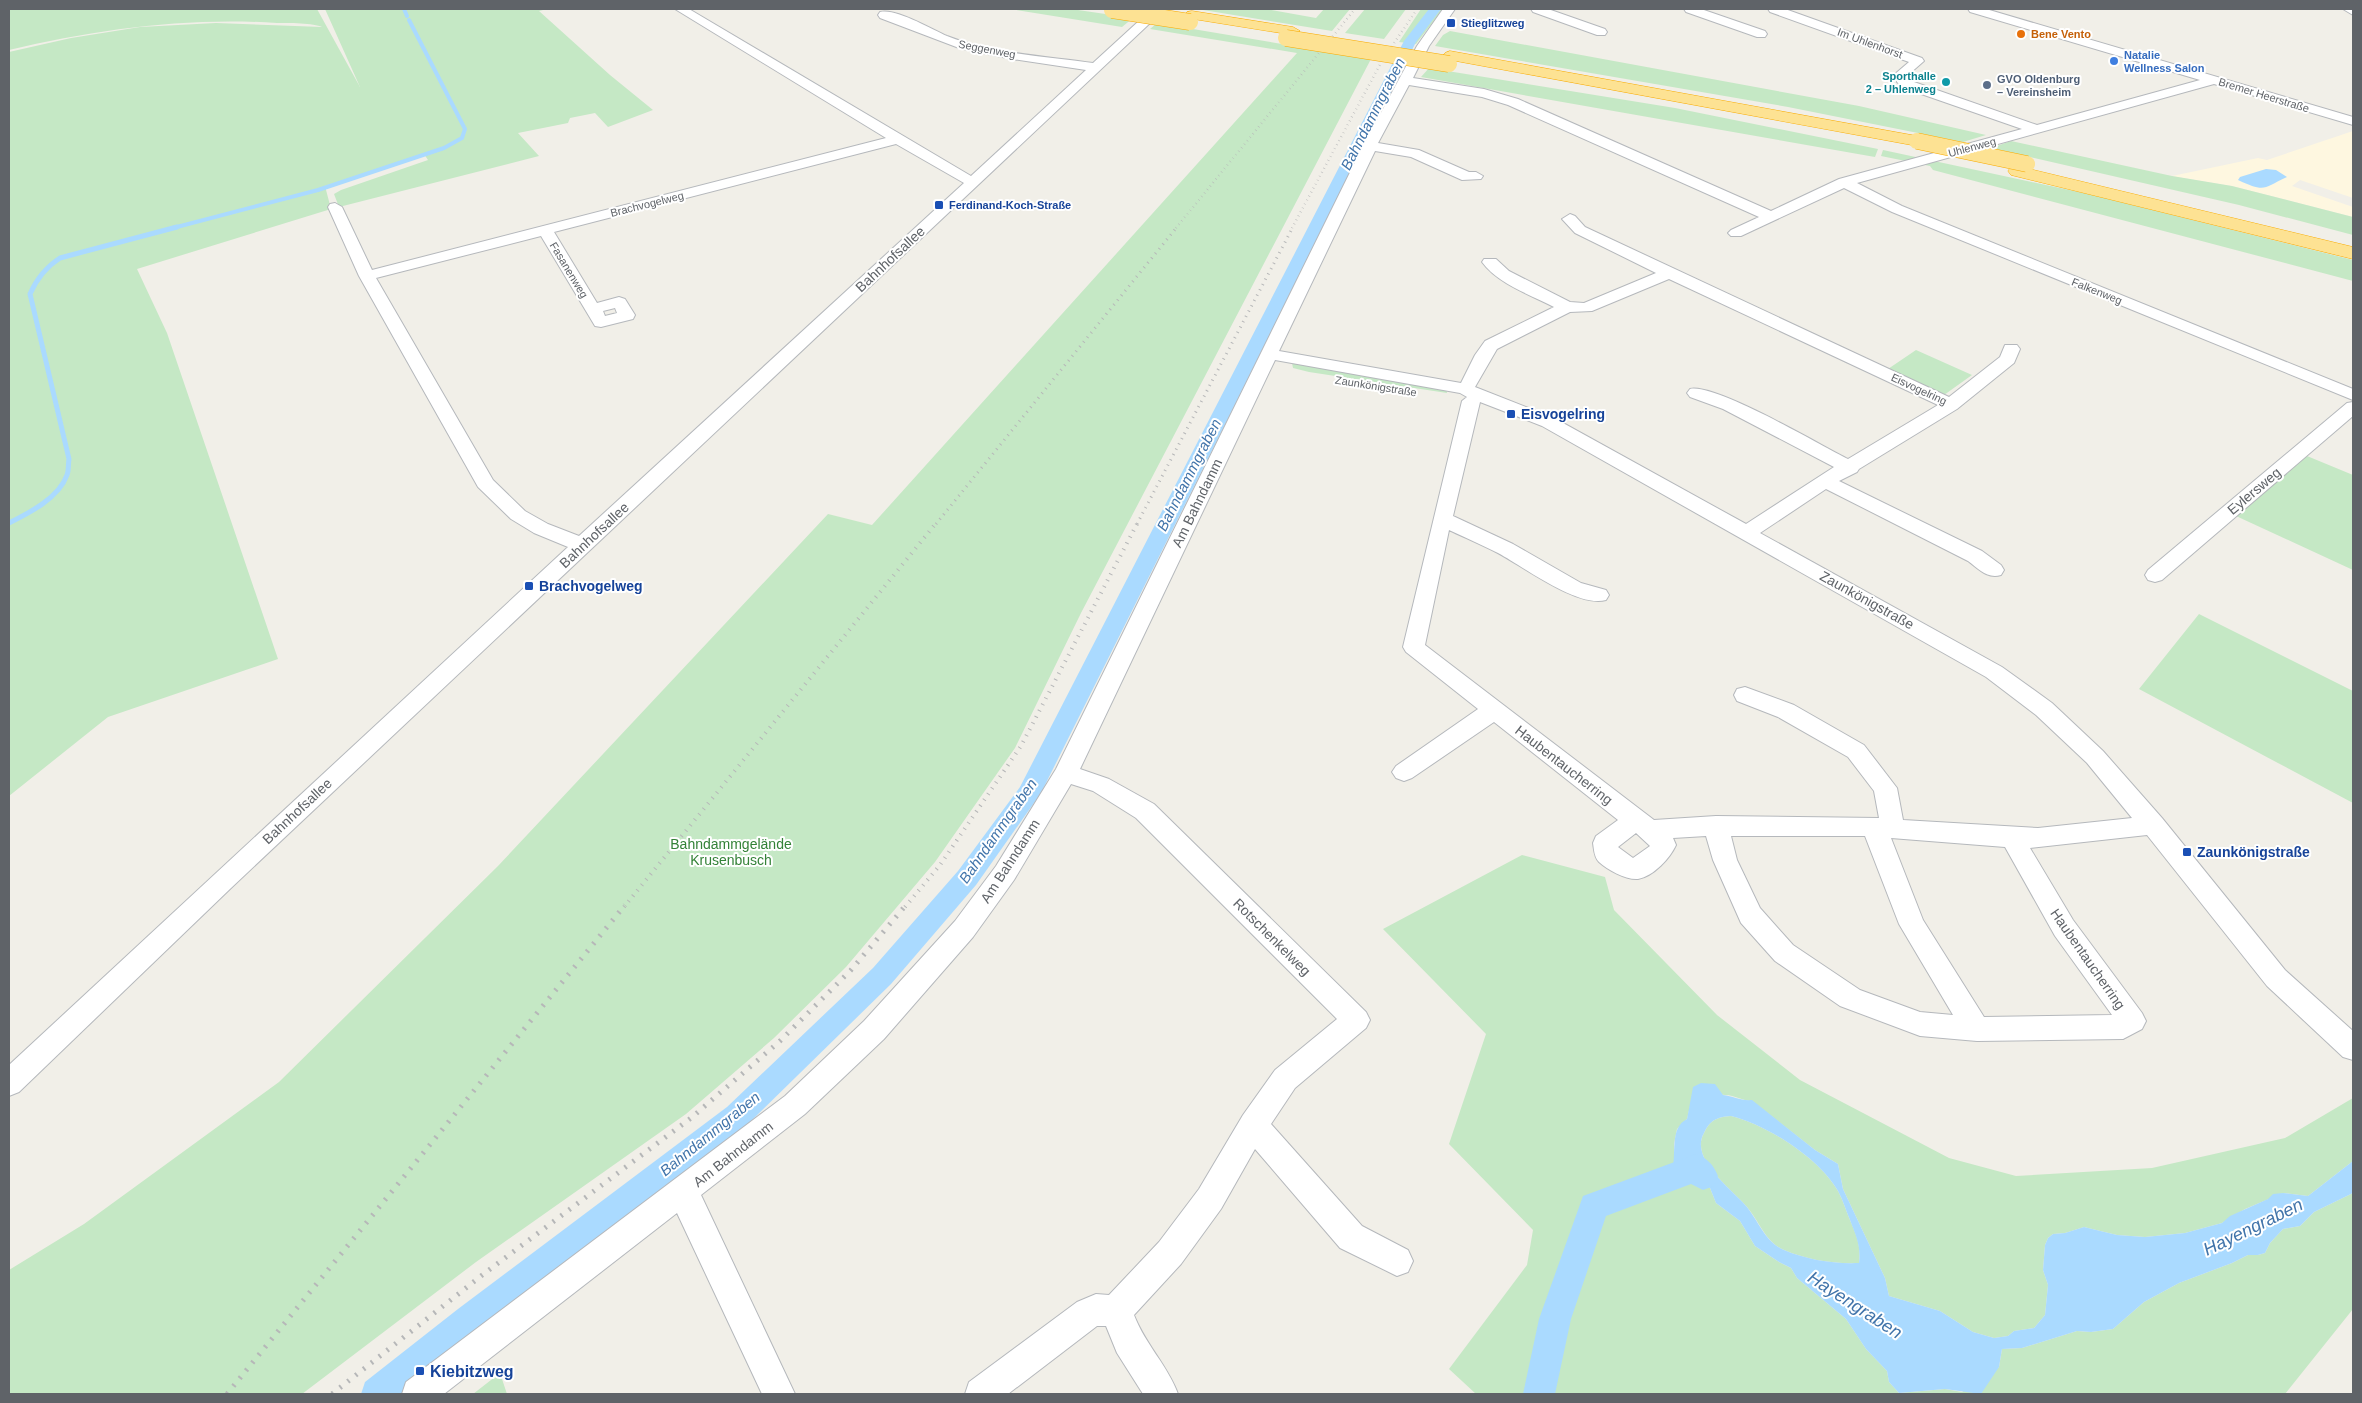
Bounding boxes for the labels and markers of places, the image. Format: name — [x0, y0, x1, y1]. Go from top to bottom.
marker: Stieglitzweg — [1445, 17, 1457, 29]
place label: Stieglitzweg — [1461, 17, 1525, 29]
marker: Bene Vento — [2015, 28, 2027, 40]
place label: Bene Vento — [2031, 28, 2091, 40]
place label: Natalie Wellness Salon — [2124, 49, 2205, 74]
marker: Natalie Wellness Salon — [2108, 55, 2120, 67]
place label: Sporthalle 2 – Uhlenweg — [1866, 70, 1936, 95]
place label: GVO Oldenburg – Vereinsheim — [1997, 73, 2080, 98]
marker: Sporthalle 2 – Uhlenweg — [1940, 76, 1952, 88]
marker: GVO Oldenburg – Vereinsheim — [1981, 79, 1993, 91]
marker: Ferdinand-Koch-Straße — [933, 199, 945, 211]
place label: Ferdinand-Koch-Straße — [949, 199, 1071, 211]
place label: Eisvogelring — [1521, 406, 1605, 422]
marker: Eisvogelring — [1505, 408, 1517, 420]
place label: Brachvogelweg — [539, 578, 642, 594]
marker: Brachvogelweg — [523, 580, 535, 592]
place label: Zaunkönigstraße — [2197, 844, 2310, 860]
marker: Zaunkönigstraße — [2181, 846, 2193, 858]
place label: Kiebitzweg — [430, 1363, 514, 1380]
marker: Kiebitzweg — [414, 1365, 426, 1377]

